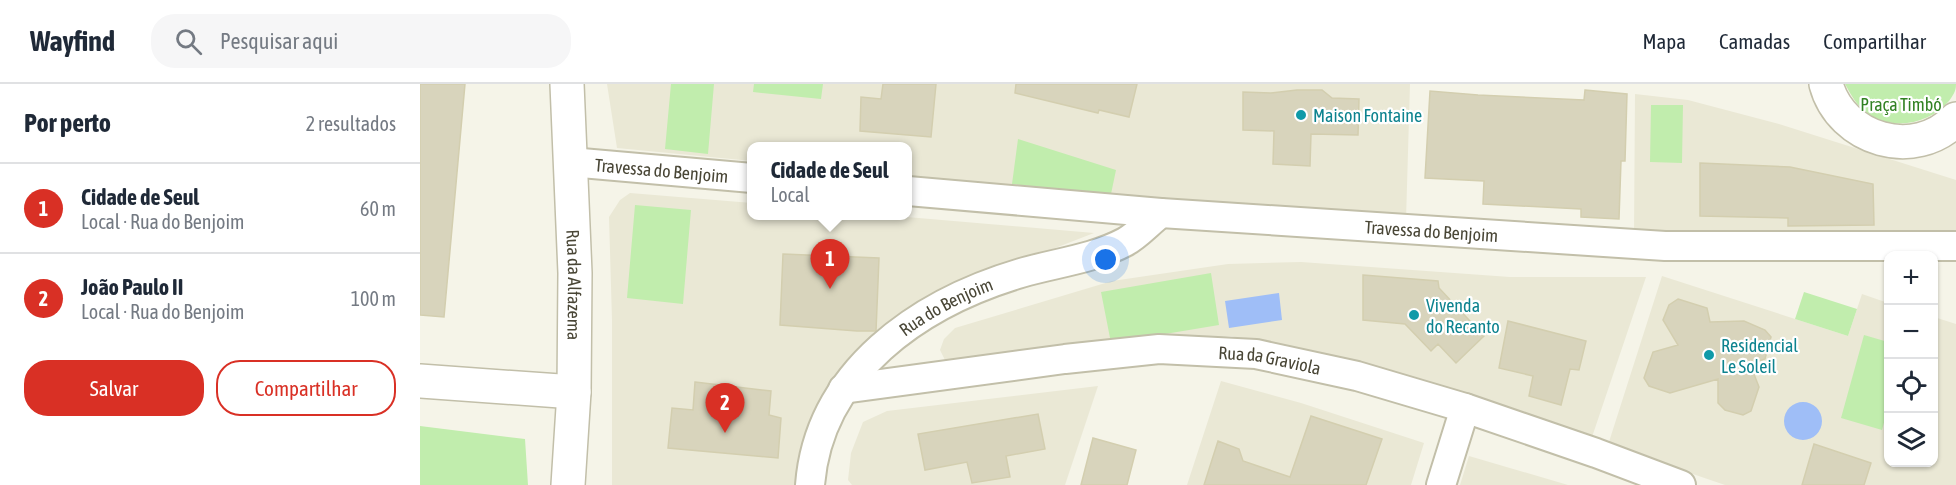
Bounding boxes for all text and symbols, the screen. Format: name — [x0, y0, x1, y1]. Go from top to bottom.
search box — [151, 14, 571, 68]
text: Wayfind — [30, 25, 115, 57]
icon: search — [172, 25, 205, 58]
text: Pesquisar aqui — [220, 28, 338, 54]
text: Mapa — [1642, 29, 1686, 53]
text: Camadas — [1719, 29, 1790, 53]
text: Compartilhar — [1823, 29, 1926, 53]
park label: Praça Timbó — [1860, 94, 1942, 115]
place label: Maison Fontaine — [1313, 105, 1422, 126]
text: Por perto — [24, 108, 111, 138]
marker: Maison Fontaine — [1294, 108, 1308, 122]
text: 2 resultados — [306, 112, 396, 135]
popup — [747, 142, 912, 220]
street label: Travessa do Benjoim — [594, 154, 729, 186]
text: Cidade de Seul — [770, 157, 889, 183]
text: Local — [770, 183, 810, 206]
text: Cidade de Seul — [81, 184, 199, 210]
text: 1 — [39, 197, 48, 220]
text: 60 m — [360, 197, 396, 220]
text: Local · Rua do Benjoim — [81, 210, 244, 233]
street label: Travessa do Benjoim — [1364, 216, 1499, 246]
street label: Rua da Alfazema — [563, 229, 586, 340]
pin: 1 — [810, 240, 850, 289]
your location — [1091, 245, 1120, 274]
map controls — [1884, 251, 1938, 467]
button: + — [1884, 251, 1938, 305]
street label: Rua do Benjoim — [895, 273, 996, 340]
text: João Paulo II — [81, 274, 183, 300]
text: 2 — [39, 287, 48, 310]
text: 100 m — [351, 287, 396, 310]
place label: Vivenda do Recanto — [1426, 295, 1500, 337]
text: Local · Rua do Benjoim — [81, 300, 244, 323]
button: − — [1884, 305, 1938, 359]
marker: Vivenda do Recanto — [1407, 308, 1421, 322]
place label: Residencial Le Soleil — [1721, 335, 1798, 377]
street label: Rua da Graviola — [1218, 342, 1323, 378]
marker: Residencial Le Soleil — [1702, 348, 1716, 362]
button: locate — [1884, 359, 1938, 413]
button: Salvar — [24, 360, 204, 416]
button: Compartilhar — [216, 360, 396, 416]
pin: 2 — [706, 384, 744, 433]
button: layers — [1884, 413, 1938, 467]

